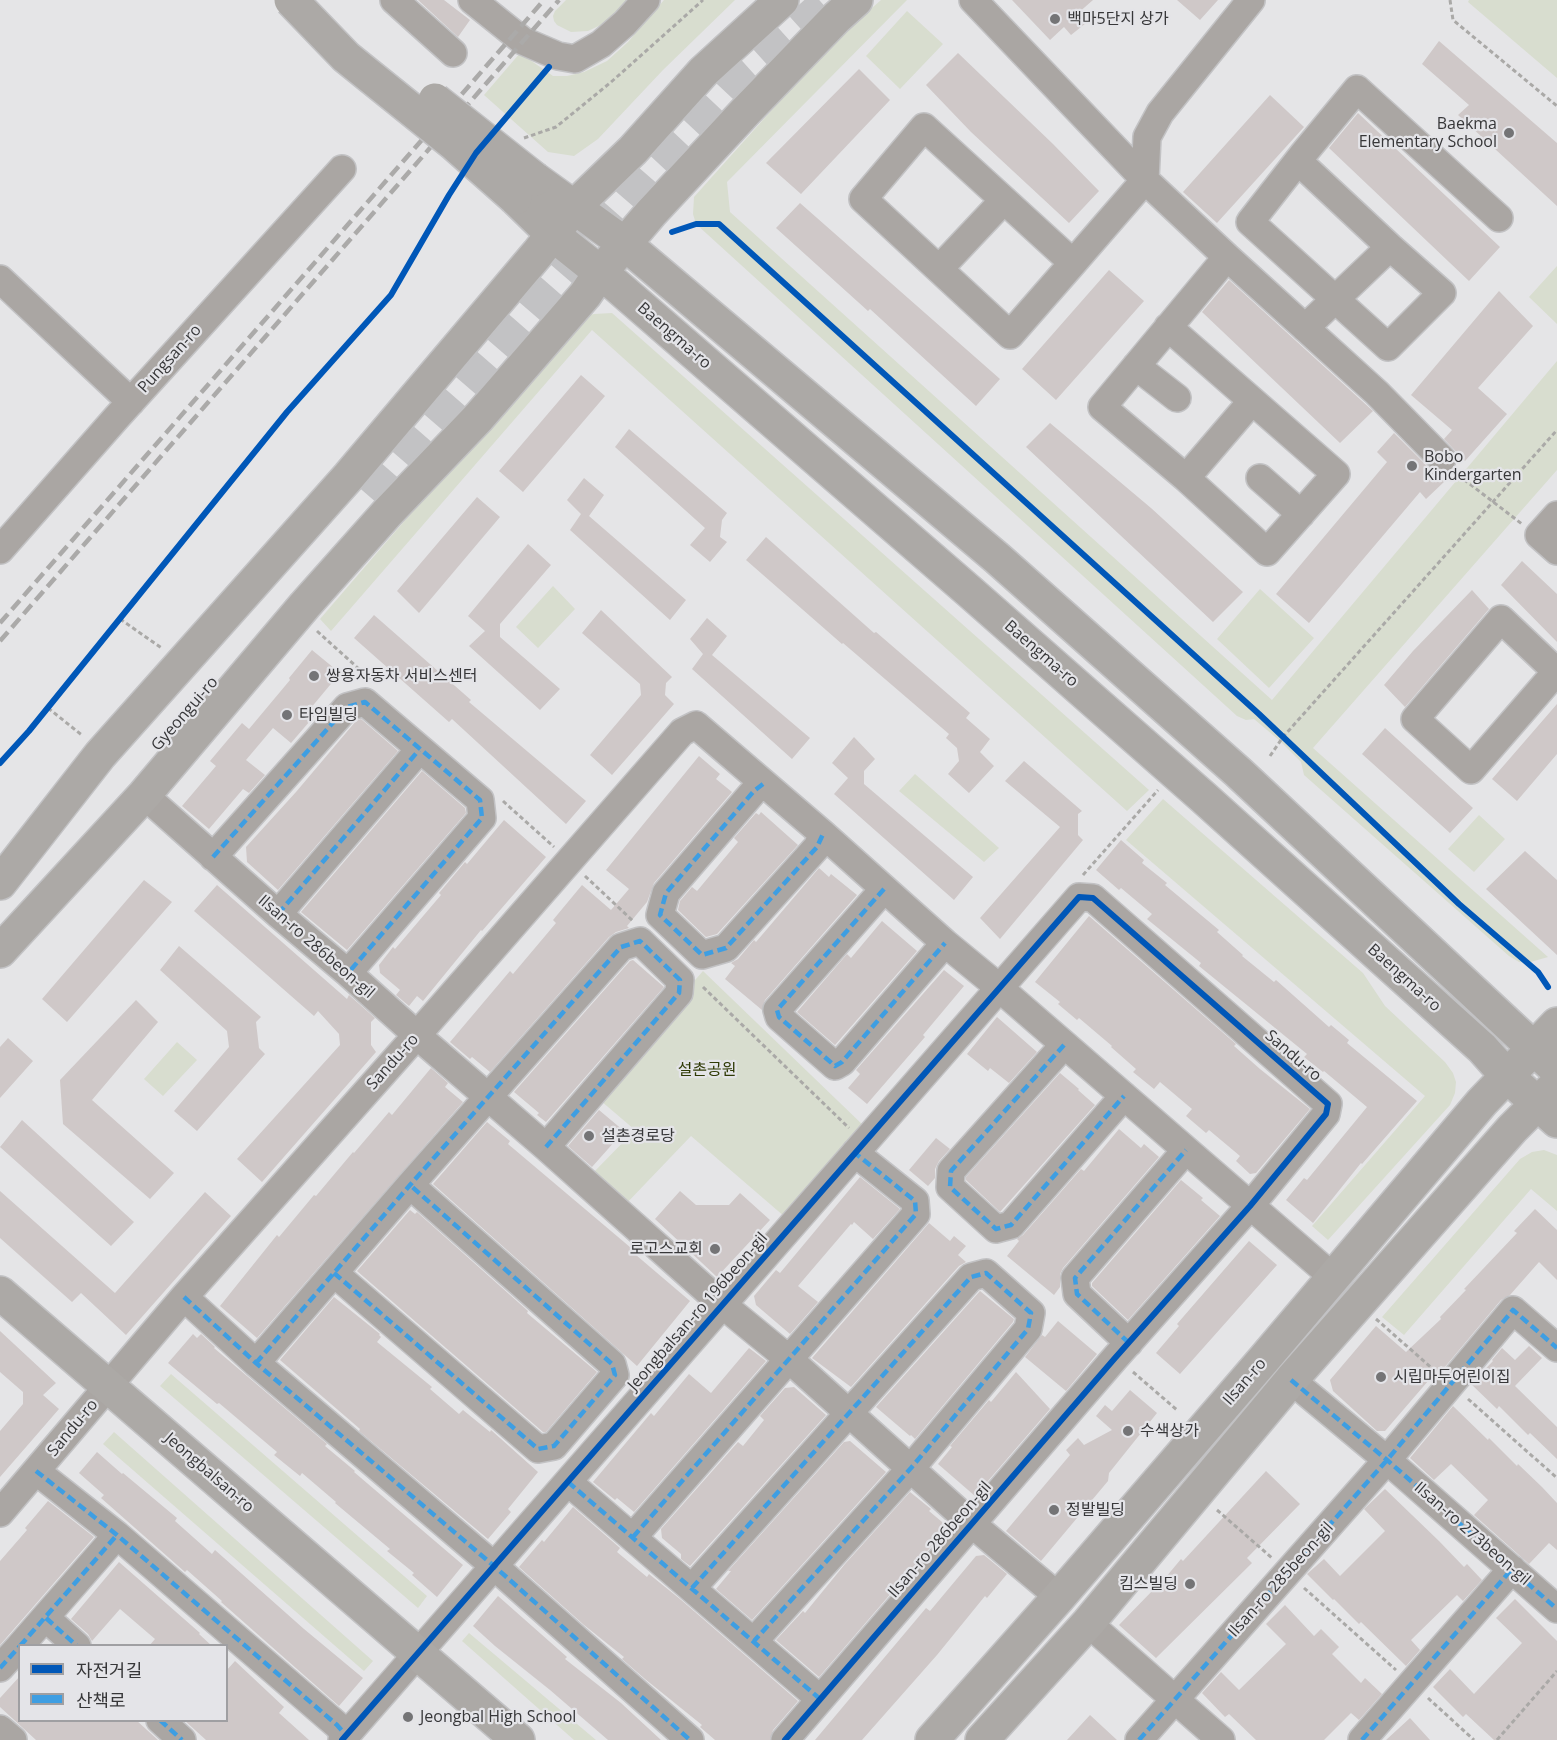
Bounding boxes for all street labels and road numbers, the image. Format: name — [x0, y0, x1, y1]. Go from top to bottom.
street label: Baengma-ro — [633, 299, 715, 373]
street label: Pungsan-ro — [134, 321, 206, 397]
street label: Baengma-ro — [1000, 617, 1082, 691]
street label: Gyeongui-ro — [148, 673, 222, 755]
street label: Ilsan-ro 286beon-gil — [254, 891, 378, 1003]
street label: Baengma-ro — [1363, 940, 1445, 1016]
street label: Sandu-ro — [1261, 1026, 1325, 1086]
street label: Sandu-ro — [363, 1030, 423, 1094]
street label: Jeongbalsan-ro 196beon-gil — [624, 1229, 772, 1395]
street label: Ilsan-ro — [1219, 1355, 1271, 1409]
street label: Sandu-ro — [44, 1396, 102, 1460]
street label: Jeongbalsan-ro — [161, 1429, 257, 1517]
street label: Ilsan-ro 286beon-gil — [884, 1478, 996, 1602]
street label: Ilsan-ro 273beon-gil — [1410, 1478, 1534, 1590]
street label: Ilsan-ro 285beon-gil — [1224, 1519, 1338, 1641]

